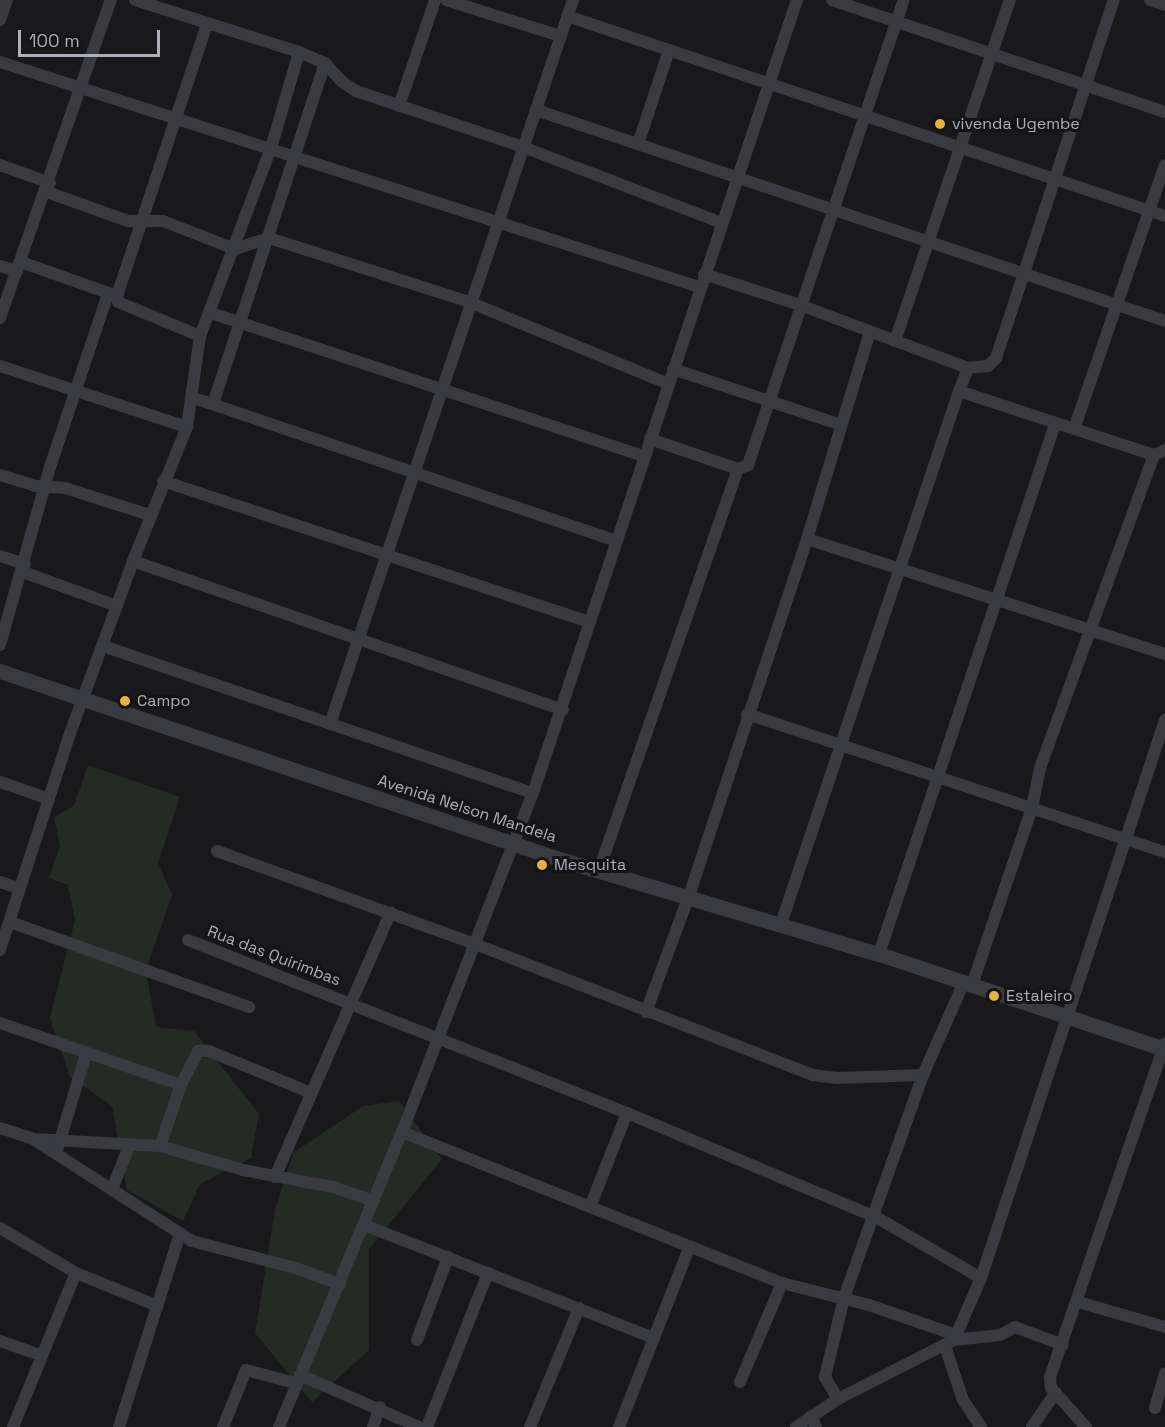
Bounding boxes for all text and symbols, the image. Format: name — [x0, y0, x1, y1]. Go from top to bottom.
scale bar — [21, 18, 164, 56]
text: 100 m — [29, 29, 80, 52]
place label: vivenda Ugembe — [952, 114, 1080, 134]
marker: vivenda Ugembe — [933, 117, 947, 131]
place label: Campo — [137, 691, 190, 711]
marker: Campo — [118, 694, 132, 708]
street label: Avenida Nelson Mandela — [375, 771, 559, 847]
place label: Mesquita — [554, 855, 626, 875]
marker: Mesquita — [535, 858, 549, 872]
street label: Rua das Quirimbas — [205, 922, 343, 990]
place label: Estaleiro — [1006, 986, 1073, 1006]
marker: Estaleiro — [987, 989, 1001, 1003]

